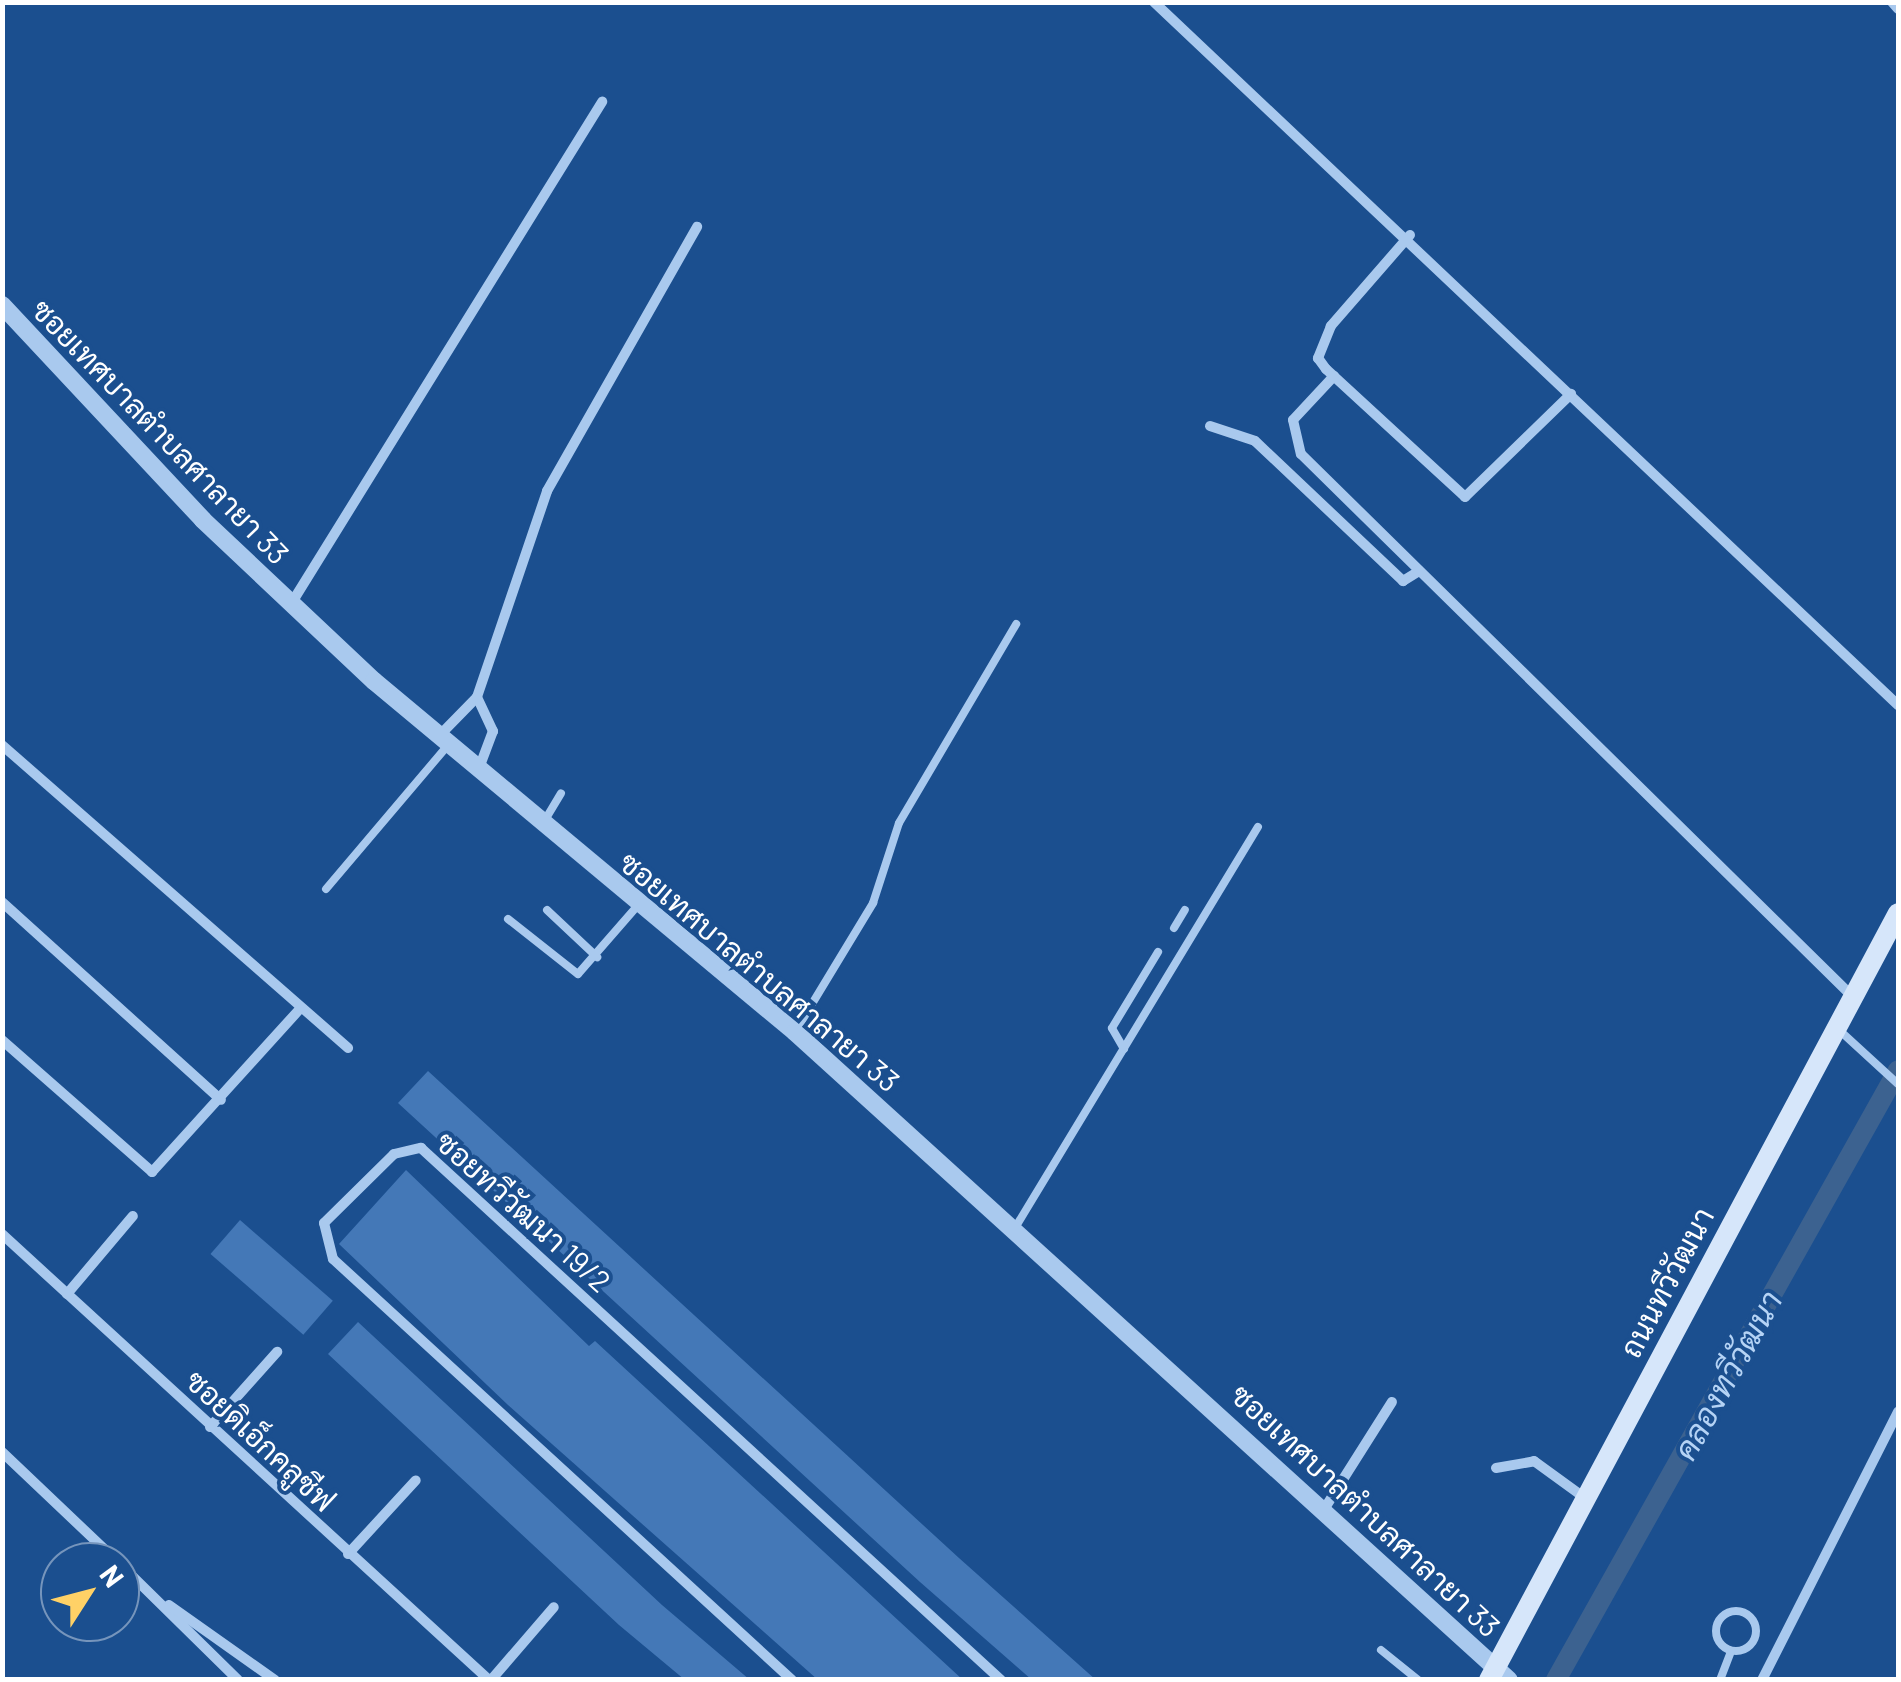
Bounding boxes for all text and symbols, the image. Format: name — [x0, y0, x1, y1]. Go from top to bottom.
street label: ซอยเทศบาลตำบลศาลายา 33 — [25, 291, 297, 571]
street label: ซอยเทศบาลตำบลศาลายา 33 — [613, 843, 907, 1099]
street label: ซอยทวีวัฒนา 19/2 — [429, 1123, 619, 1299]
street label: ถนนทวีวัฒนา — [1611, 1201, 1721, 1363]
water label: คลองทวีวัฒนา — [1665, 1284, 1789, 1466]
street label: ซอยดิเอ็กคลูซีฟ — [179, 1362, 343, 1518]
street label: ซอยเทศบาลตำบลศาลายา 33 — [1224, 1376, 1508, 1644]
north arrow — [40, 1542, 140, 1642]
text: N — [93, 1558, 132, 1593]

